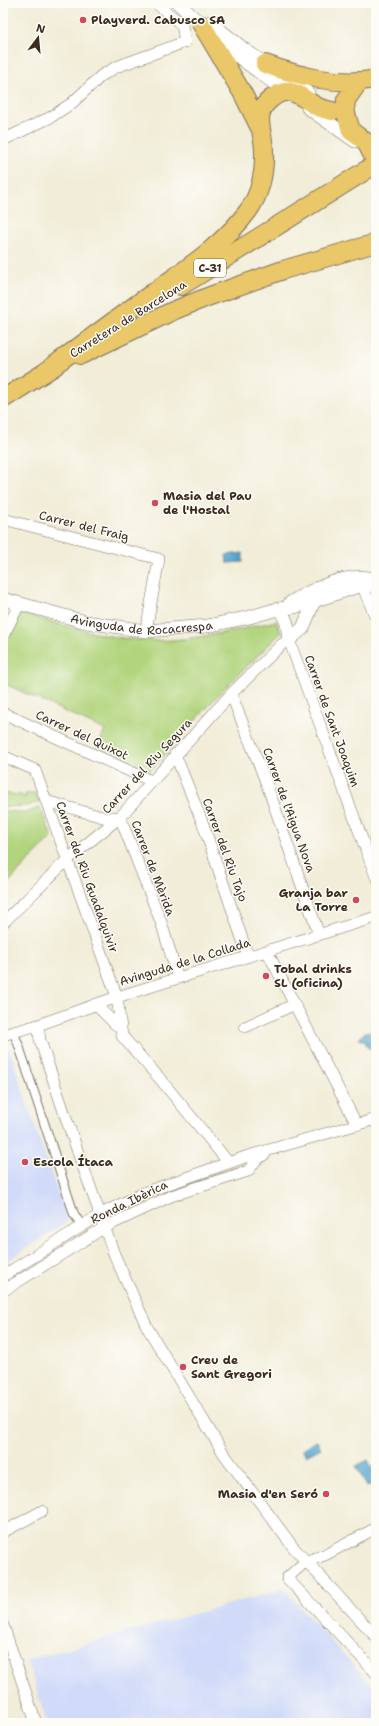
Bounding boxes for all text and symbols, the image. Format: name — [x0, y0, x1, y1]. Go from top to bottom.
place label: Playverd. Cabusco SA — [91, 12, 225, 28]
marker: Playverd. Cabusco SA — [78, 15, 88, 25]
north arrow — [18, 18, 58, 58]
text: N — [34, 20, 47, 37]
road number: C-31 — [194, 259, 226, 277]
street label: Carretera de Barcelona — [67, 276, 190, 362]
place label: Masia del Pau de l'Hostal — [163, 488, 252, 518]
marker: Masia del Pau de l'Hostal — [150, 498, 160, 508]
street label: Carrer del Fraig — [37, 507, 131, 545]
street label: Avinguda de Rocacrespa — [69, 610, 215, 639]
street label: Carrer de Sant Joaquim — [301, 653, 363, 789]
street label: Carrer del Quixot — [33, 707, 131, 763]
street label: Carrer del Riu Segura — [98, 714, 196, 817]
street label: Carrer de l'Aigua Nova — [259, 745, 319, 875]
street label: Carrer del Riu Tajo — [199, 796, 251, 904]
street label: Carrer del Riu Guadalquivir — [52, 799, 122, 955]
street label: Carrer de Mèrida — [127, 818, 179, 919]
place label: Granja bar La Torre — [279, 885, 349, 915]
marker: Granja bar La Torre — [351, 895, 361, 905]
street label: Avinguda de la Collada — [118, 934, 253, 990]
place label: Tobal drinks SL (oficina) — [274, 961, 352, 991]
marker: Tobal drinks SL (oficina) — [261, 971, 271, 981]
place label: Escola Ítaca — [33, 1154, 114, 1170]
marker: Escola Ítaca — [20, 1157, 30, 1167]
street label: Ronda Ibèrica — [88, 1176, 171, 1228]
place label: Creu de Sant Gregori — [191, 1352, 272, 1382]
marker: Creu de Sant Gregori — [178, 1362, 188, 1372]
place label: Masia d'en Seró — [218, 1486, 318, 1502]
marker: Masia d'en Seró — [321, 1489, 331, 1499]

